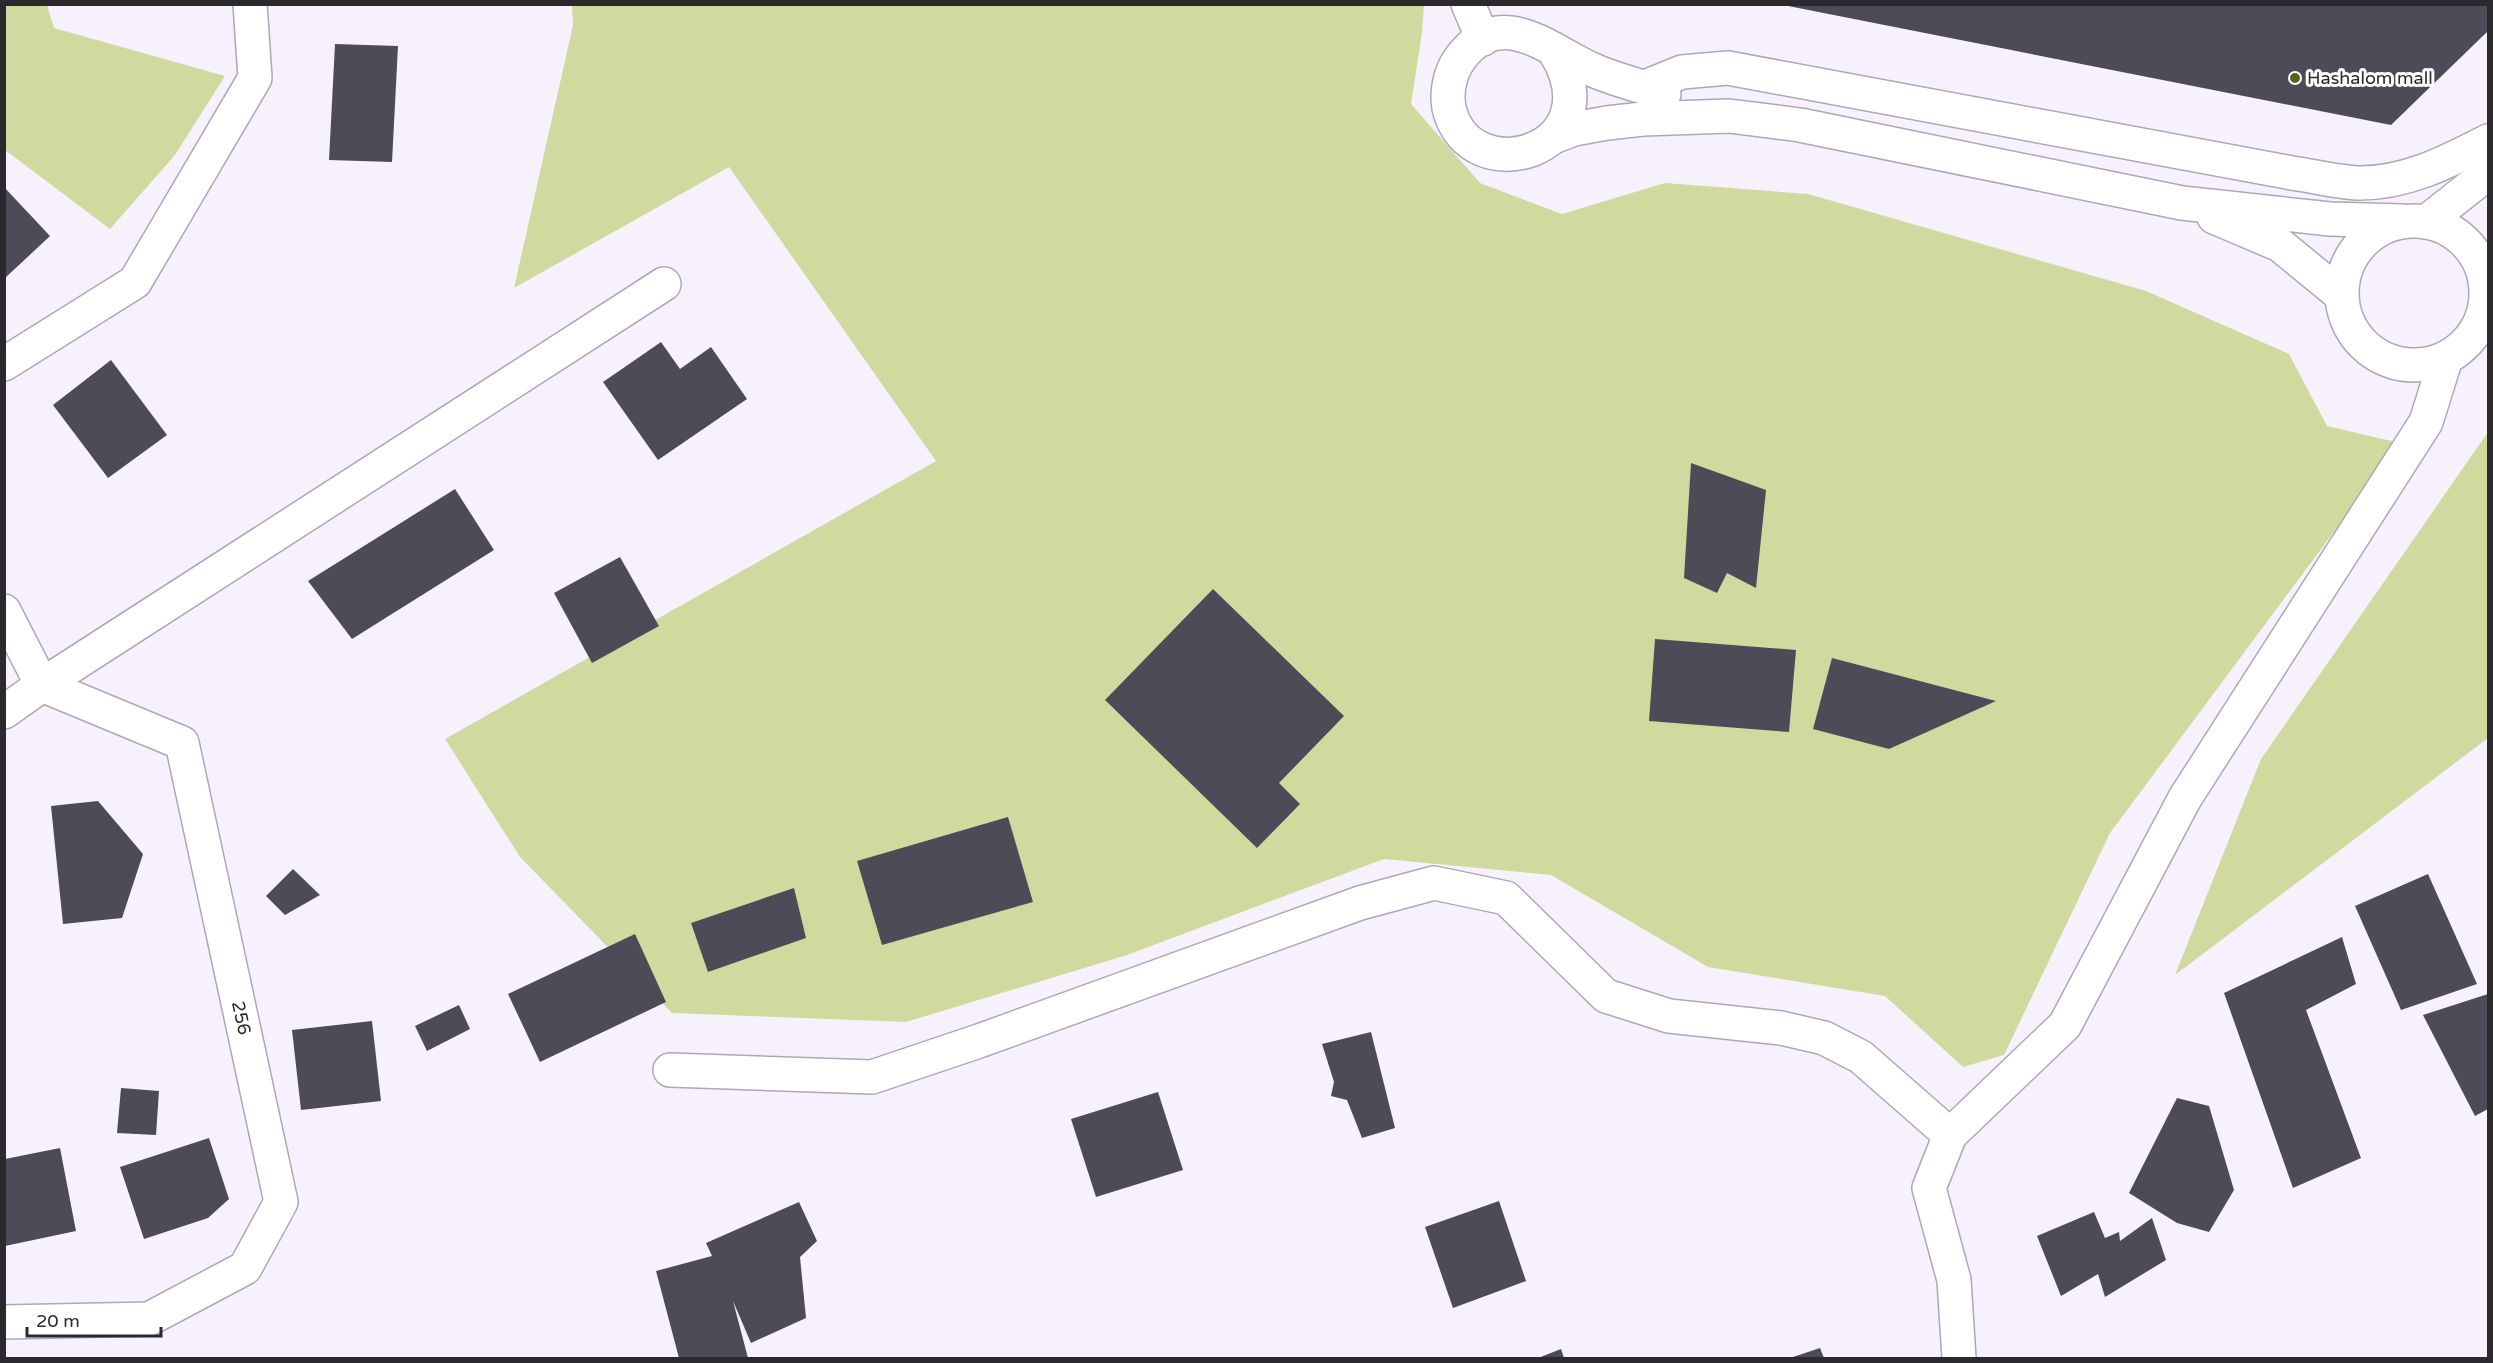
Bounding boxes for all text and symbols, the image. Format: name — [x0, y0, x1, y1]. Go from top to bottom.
place label: Hashalom mall — [2307, 67, 2433, 89]
marker: Hashalom mall — [2288, 71, 2302, 85]
street label: 256 — [227, 999, 256, 1037]
scale bar — [27, 1300, 160, 1338]
text: 20 m — [36, 1310, 80, 1332]

